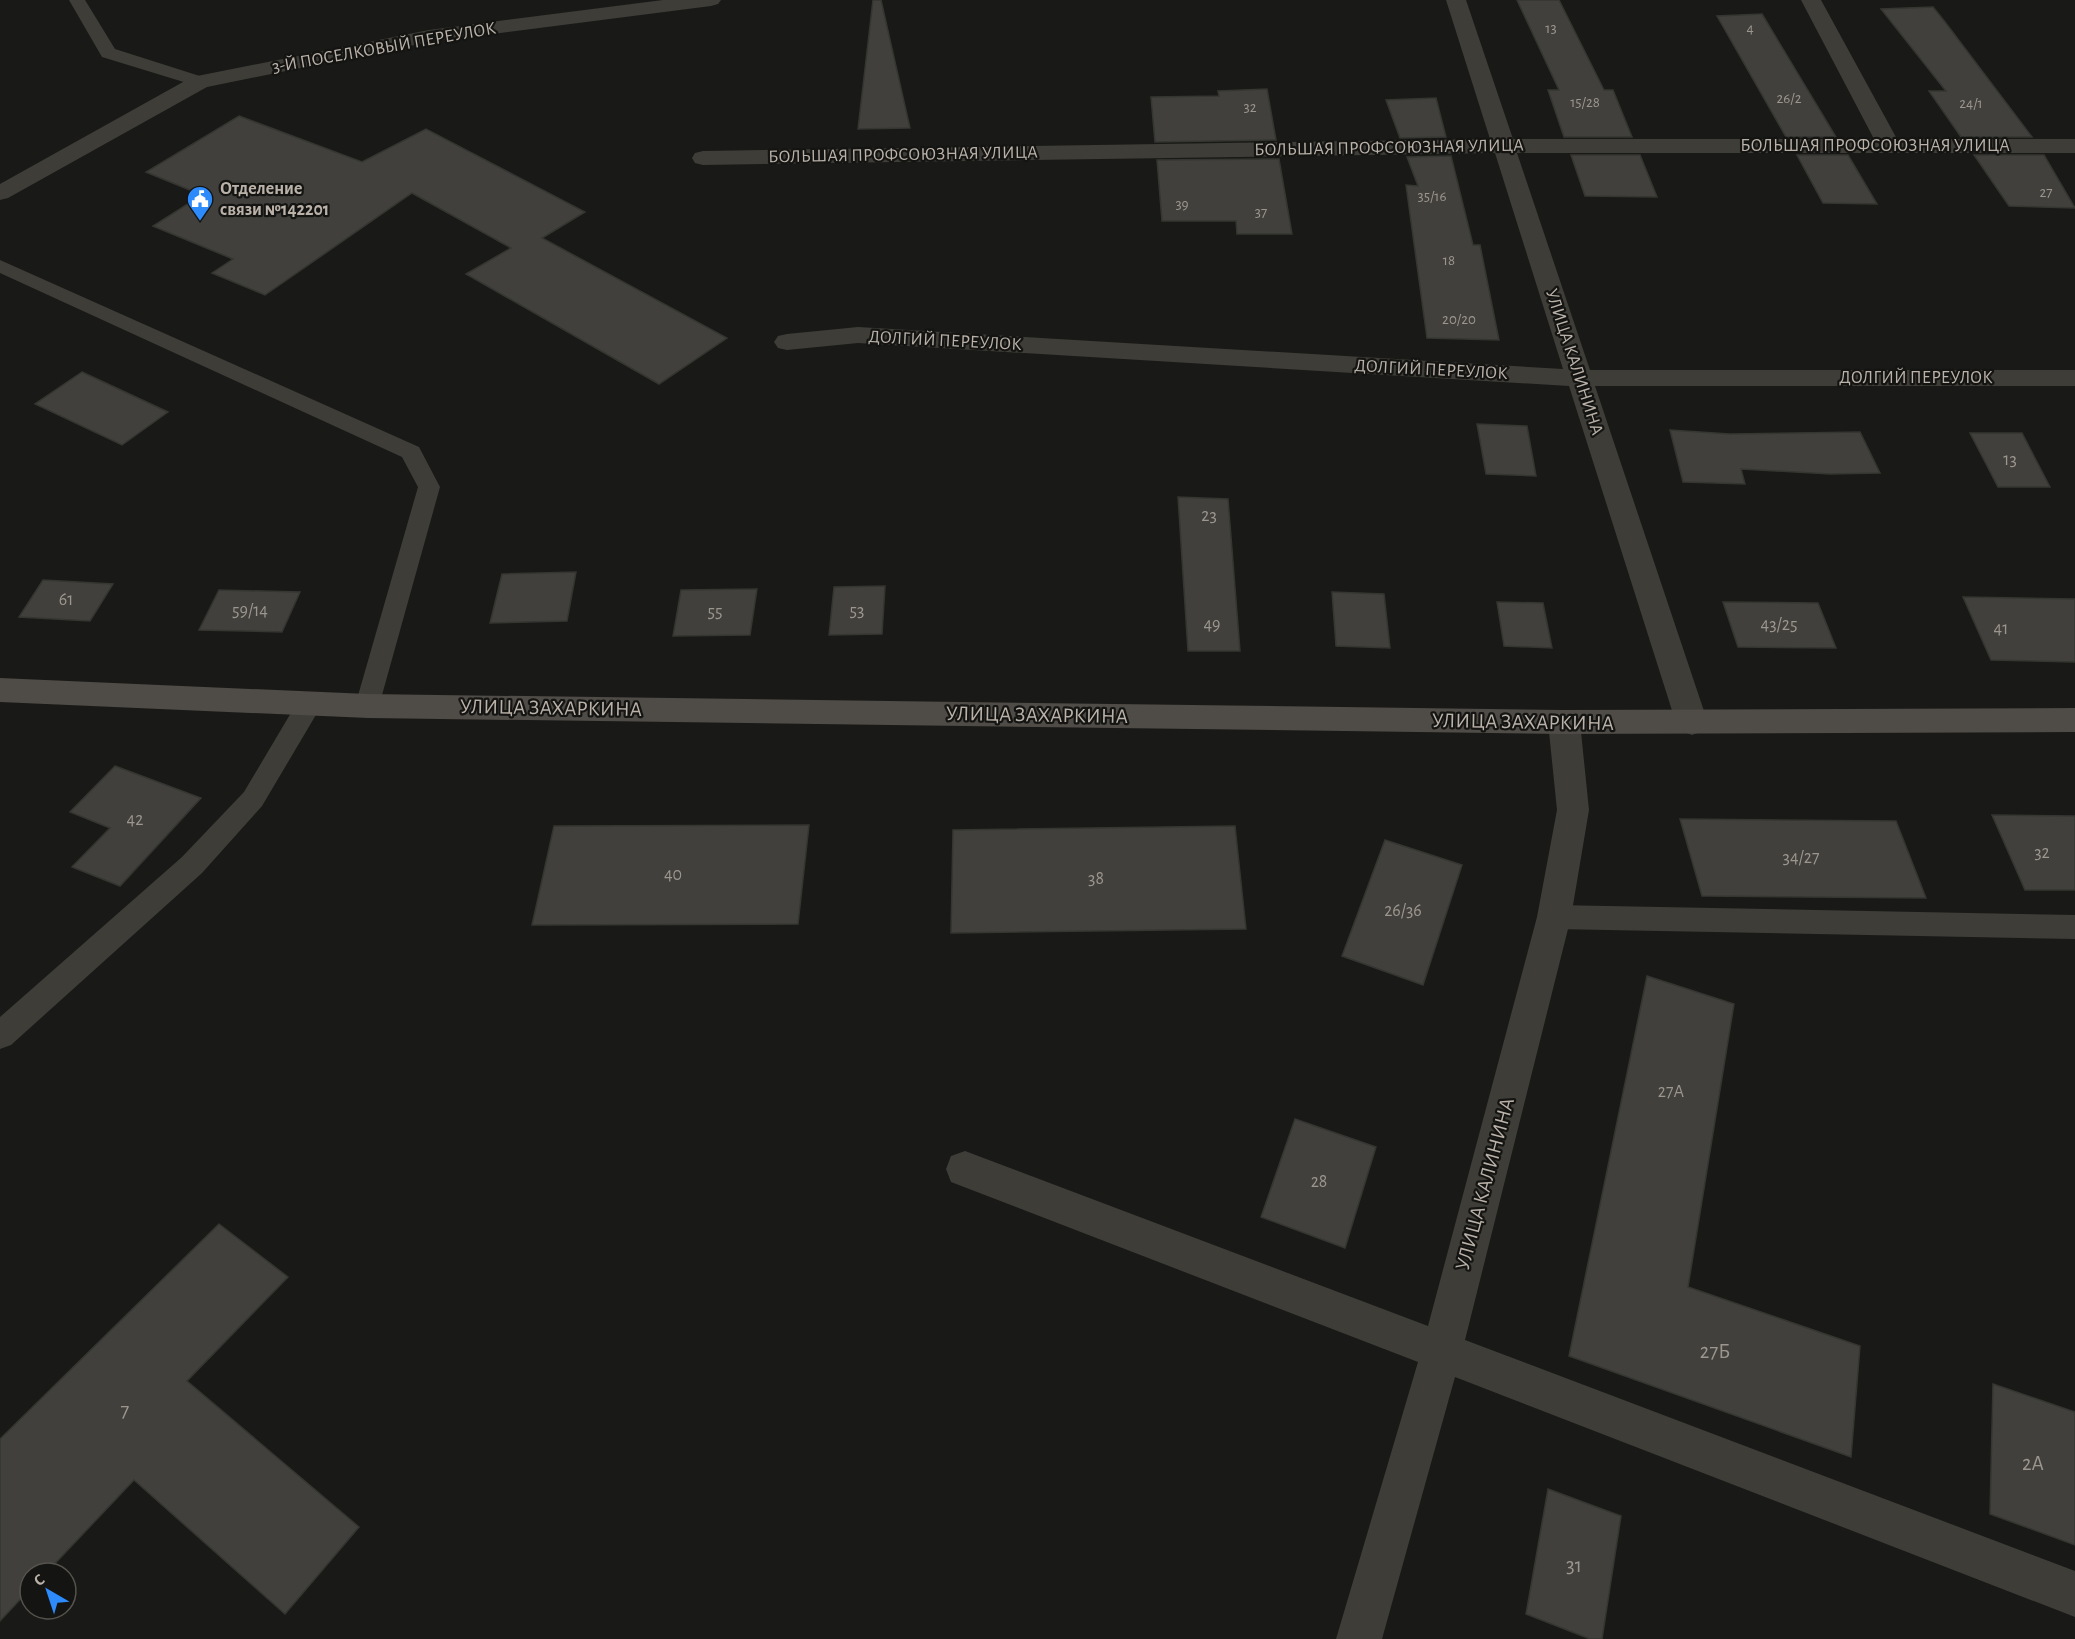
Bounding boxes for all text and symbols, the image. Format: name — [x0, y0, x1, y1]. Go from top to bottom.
street label: 3-Й ПОСЕЛКОВЫЙ ПЕРЕУЛОК — [270, 17, 498, 77]
house number: 13 — [1545, 21, 1557, 36]
house number: 4 — [1746, 21, 1754, 36]
house number: 26/2 — [1776, 91, 1802, 106]
house number: 15/28 — [1570, 95, 1600, 110]
house number: 24/1 — [1959, 96, 1983, 111]
house number: 32 — [1243, 100, 1257, 115]
street label: БОЛЬШАЯ ПРОФСОЮЗНАЯ УЛИЦА — [1254, 137, 1524, 159]
street label: БОЛЬШАЯ ПРОФСОЮЗНАЯ УЛИЦА — [1740, 137, 2010, 155]
street label: БОЛЬШАЯ ПРОФСОЮЗНАЯ УЛИЦА — [768, 144, 1038, 166]
place label: Отделение связи №142201 — [220, 180, 329, 219]
public building icon: Отделение связи №142201 — [185, 184, 215, 222]
house number: 27 — [2039, 185, 2053, 200]
house number: 35/16 — [1418, 189, 1446, 204]
house number: 39 — [1175, 197, 1189, 212]
house number: 37 — [1255, 205, 1267, 220]
house number: 18 — [1443, 253, 1455, 268]
street label: УЛИЦА КАЛИНИНА — [1542, 287, 1606, 438]
house number: 20/20 — [1442, 312, 1476, 327]
street label: ДОЛГИЙ ПЕРЕУЛОК — [868, 326, 1023, 354]
street label: ДОЛГИЙ ПЕРЕУЛОК — [1354, 355, 1509, 383]
street label: ДОЛГИЙ ПЕРЕУЛОК — [1839, 367, 1993, 387]
house number: 13 — [2003, 451, 2017, 469]
house number: 23 — [1201, 507, 1217, 525]
house number: 61 — [59, 591, 73, 609]
house number: 59/14 — [232, 602, 268, 620]
house number: 53 — [850, 602, 864, 620]
house number: 55 — [707, 603, 723, 621]
house number: 49 — [1203, 616, 1221, 634]
house number: 43/25 — [1761, 616, 1797, 634]
house number: 41 — [1994, 620, 2008, 638]
street label: УЛИЦА ЗАХАРКИНА — [460, 696, 642, 720]
street label: УЛИЦА ЗАХАРКИНА — [946, 703, 1128, 727]
street label: УЛИЦА ЗАХАРКИНА — [1432, 710, 1614, 734]
house number: 42 — [127, 811, 143, 829]
house number: 32 — [2034, 844, 2050, 862]
house number: 34/27 — [1783, 849, 1819, 867]
house number: 40 — [664, 866, 682, 884]
house number: 38 — [1088, 870, 1104, 888]
house number: 26/36 — [1384, 902, 1422, 920]
house number: 27А — [1658, 1083, 1685, 1101]
street label: УЛИЦА КАЛИНИНА — [1452, 1095, 1518, 1273]
house number: 28 — [1311, 1173, 1327, 1191]
house number: 27Б — [1700, 1341, 1730, 1362]
house number: 7 — [121, 1400, 130, 1421]
house number: 2А — [2022, 1453, 2044, 1474]
house number: 31 — [1566, 1555, 1582, 1576]
north arrow — [18, 1561, 78, 1621]
text: С — [31, 1571, 48, 1589]

